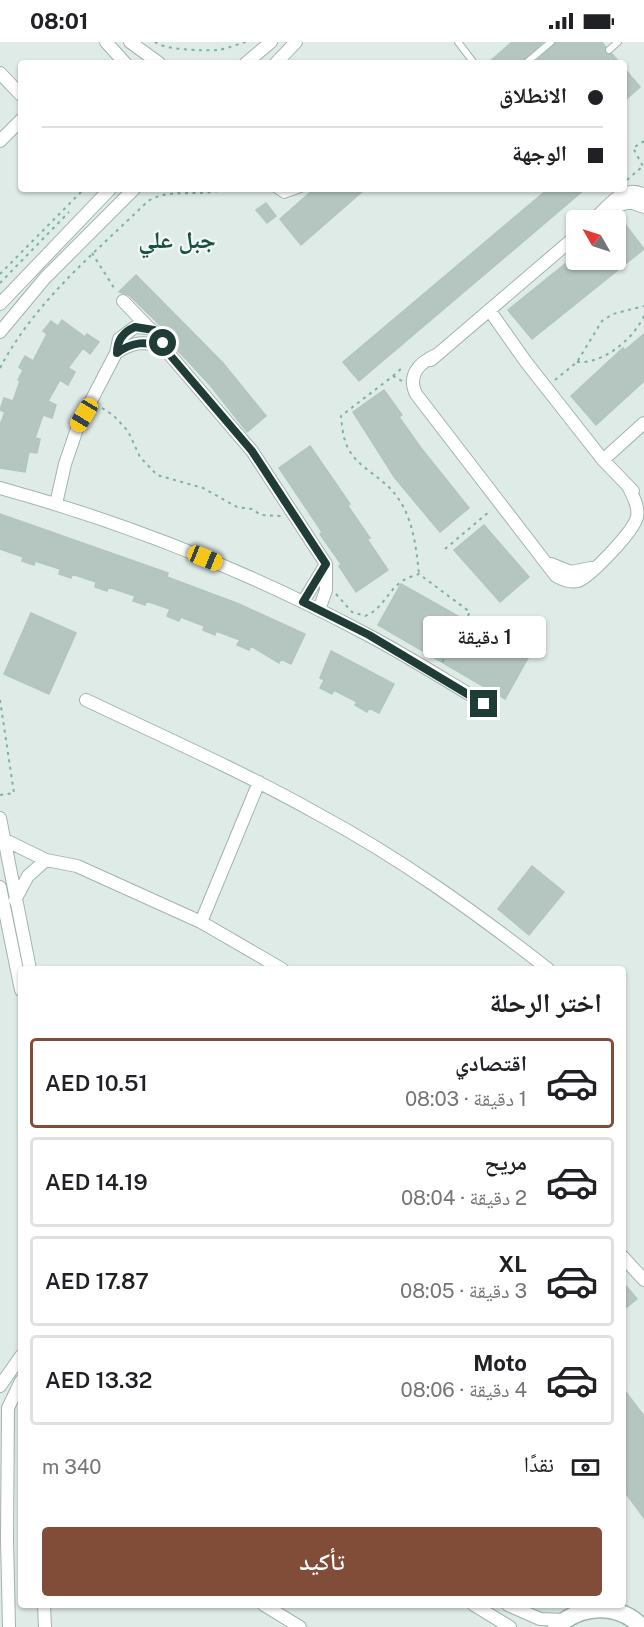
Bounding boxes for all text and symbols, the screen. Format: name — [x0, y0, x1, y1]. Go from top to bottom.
text: 08:01 — [30, 8, 88, 34]
text: الانطلاق — [499, 82, 567, 108]
text: الوجهة — [512, 140, 567, 166]
north arrow — [566, 210, 626, 270]
map controls — [566, 210, 626, 270]
district label: جبل علي — [138, 225, 216, 259]
route start — [149, 329, 176, 356]
car — [67, 395, 101, 435]
car — [185, 543, 225, 573]
callout: 1 دقيقة — [422, 617, 546, 659]
text: 1 دقيقة — [457, 625, 512, 649]
route end — [470, 690, 497, 717]
text: اختر الرحلة — [489, 986, 602, 1018]
text: اقتصادي — [455, 1050, 527, 1076]
icon: car — [545, 1056, 599, 1110]
text: AED 10.51 — [45, 1070, 148, 1096]
text: 1 دقيقة · 08:03 — [405, 1087, 527, 1111]
text: مريح — [484, 1149, 527, 1175]
icon: car — [545, 1155, 599, 1209]
text: AED 14.19 — [45, 1169, 148, 1195]
text: 2 دقيقة · 08:04 — [401, 1186, 527, 1210]
text: XL — [499, 1251, 527, 1277]
icon: car — [545, 1254, 599, 1308]
text: AED 17.87 — [45, 1268, 149, 1294]
text: 3 دقيقة · 08:05 — [400, 1279, 527, 1303]
text: Moto — [473, 1350, 527, 1376]
icon: car — [545, 1353, 599, 1407]
text: AED 13.32 — [45, 1367, 152, 1393]
text: 4 دقيقة · 08:06 — [401, 1378, 527, 1402]
text: نقدًا — [524, 1451, 554, 1477]
icon: cash — [569, 1451, 602, 1484]
text: 340 m — [42, 1455, 102, 1479]
button: تأكيد — [42, 1527, 602, 1596]

